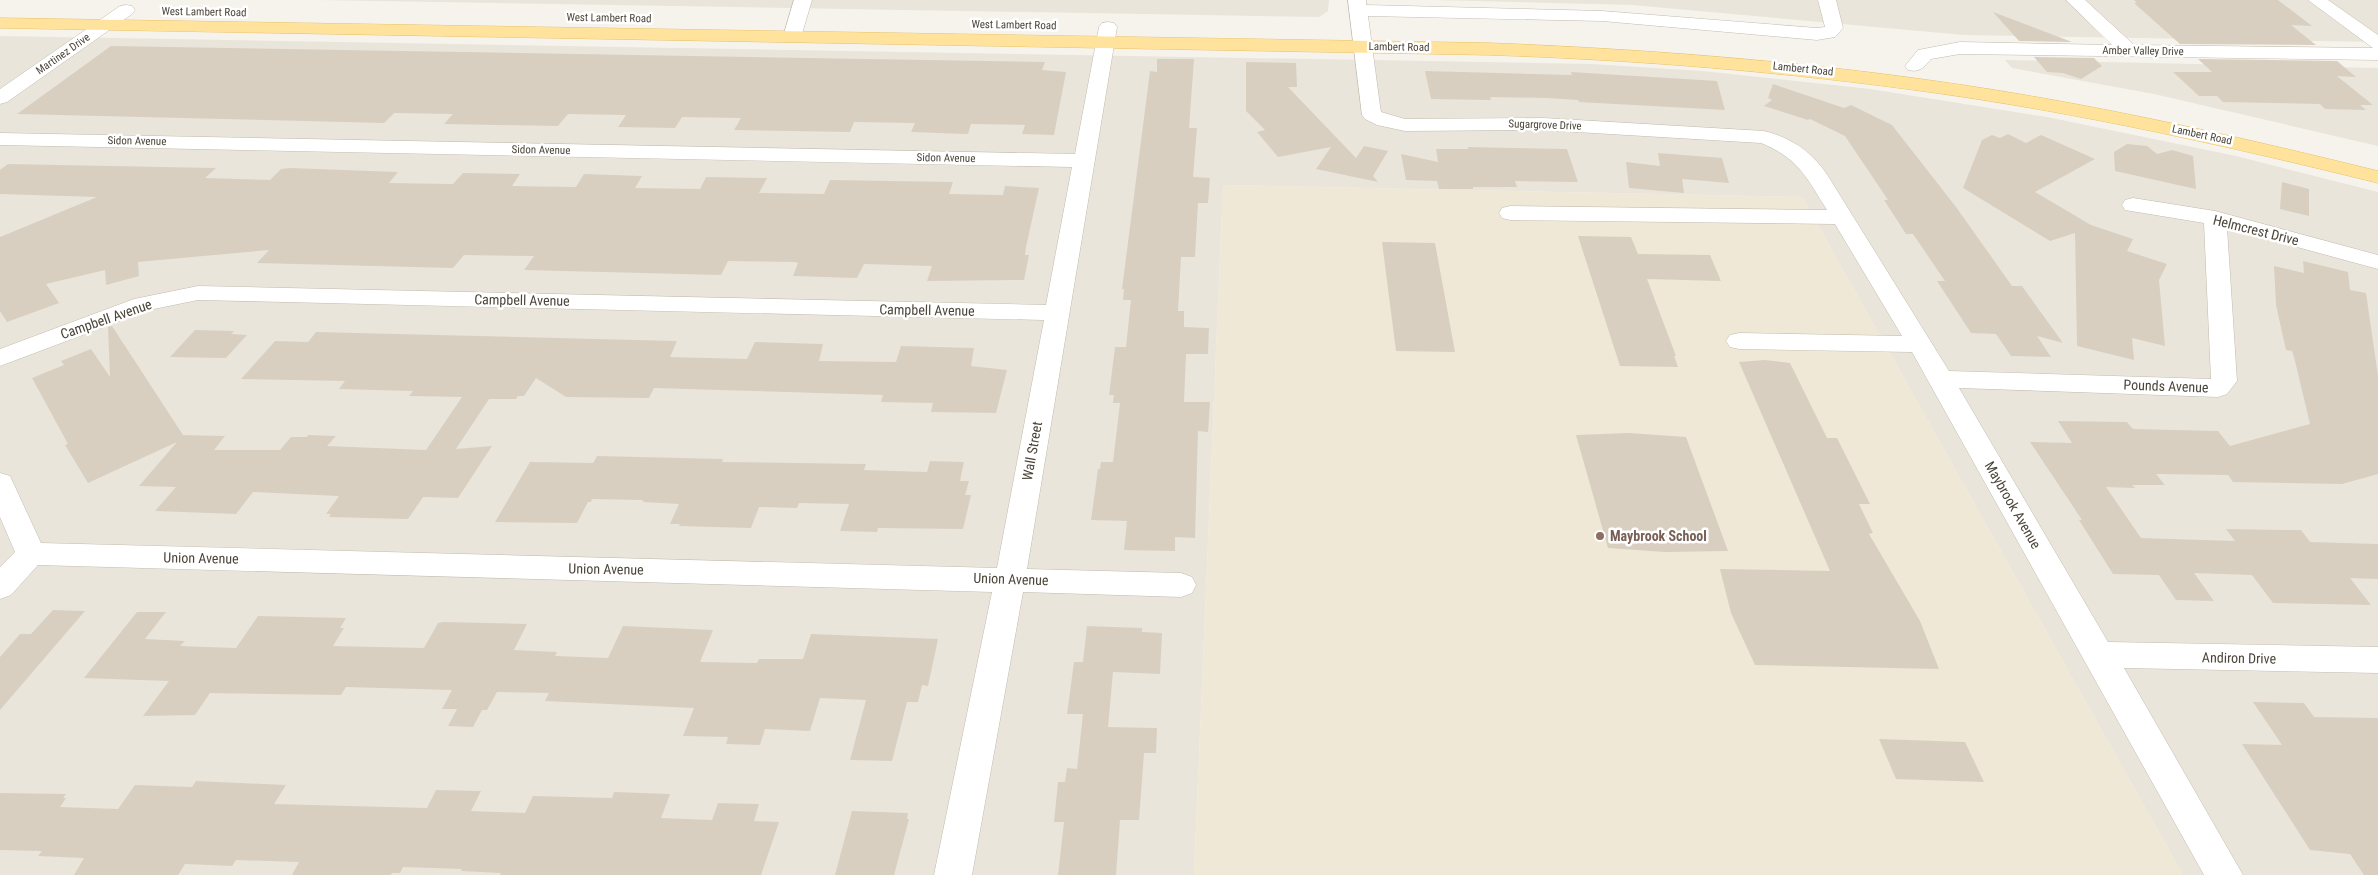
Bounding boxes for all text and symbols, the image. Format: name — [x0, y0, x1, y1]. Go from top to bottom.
street label: West Lambert Road — [161, 5, 247, 19]
street label: West Lambert Road — [566, 11, 652, 25]
street label: West Lambert Road — [971, 18, 1057, 32]
street label: Martinez Drive — [34, 31, 92, 77]
street label: Lambert Road — [1368, 40, 1430, 54]
street label: Amber Valley Drive — [2102, 44, 2184, 58]
street label: Lambert Road — [1772, 59, 1834, 79]
street label: Sugargrove Drive — [1508, 117, 1582, 133]
street label: Lambert Road — [2171, 122, 2233, 148]
street label: Sidon Avenue — [108, 134, 166, 148]
street label: Sidon Avenue — [512, 143, 570, 157]
street label: Sidon Avenue — [917, 151, 975, 165]
street label: Helmcrest Drive — [2211, 212, 2301, 248]
street label: Campbell Avenue — [474, 291, 570, 309]
street label: Campbell Avenue — [58, 296, 154, 342]
street label: Campbell Avenue — [879, 301, 975, 319]
street label: Pounds Avenue — [2123, 377, 2209, 395]
street label: Wall Street — [1019, 420, 1045, 482]
street label: Maybrook Avenue — [1982, 459, 2045, 552]
place label: Maybrook School — [1610, 528, 1707, 544]
marker: Maybrook School — [1594, 530, 1606, 542]
street label: Union Avenue — [163, 549, 239, 567]
street label: Union Avenue — [568, 560, 644, 578]
street label: Union Avenue — [973, 570, 1049, 588]
street label: Andiron Drive — [2202, 649, 2277, 667]

